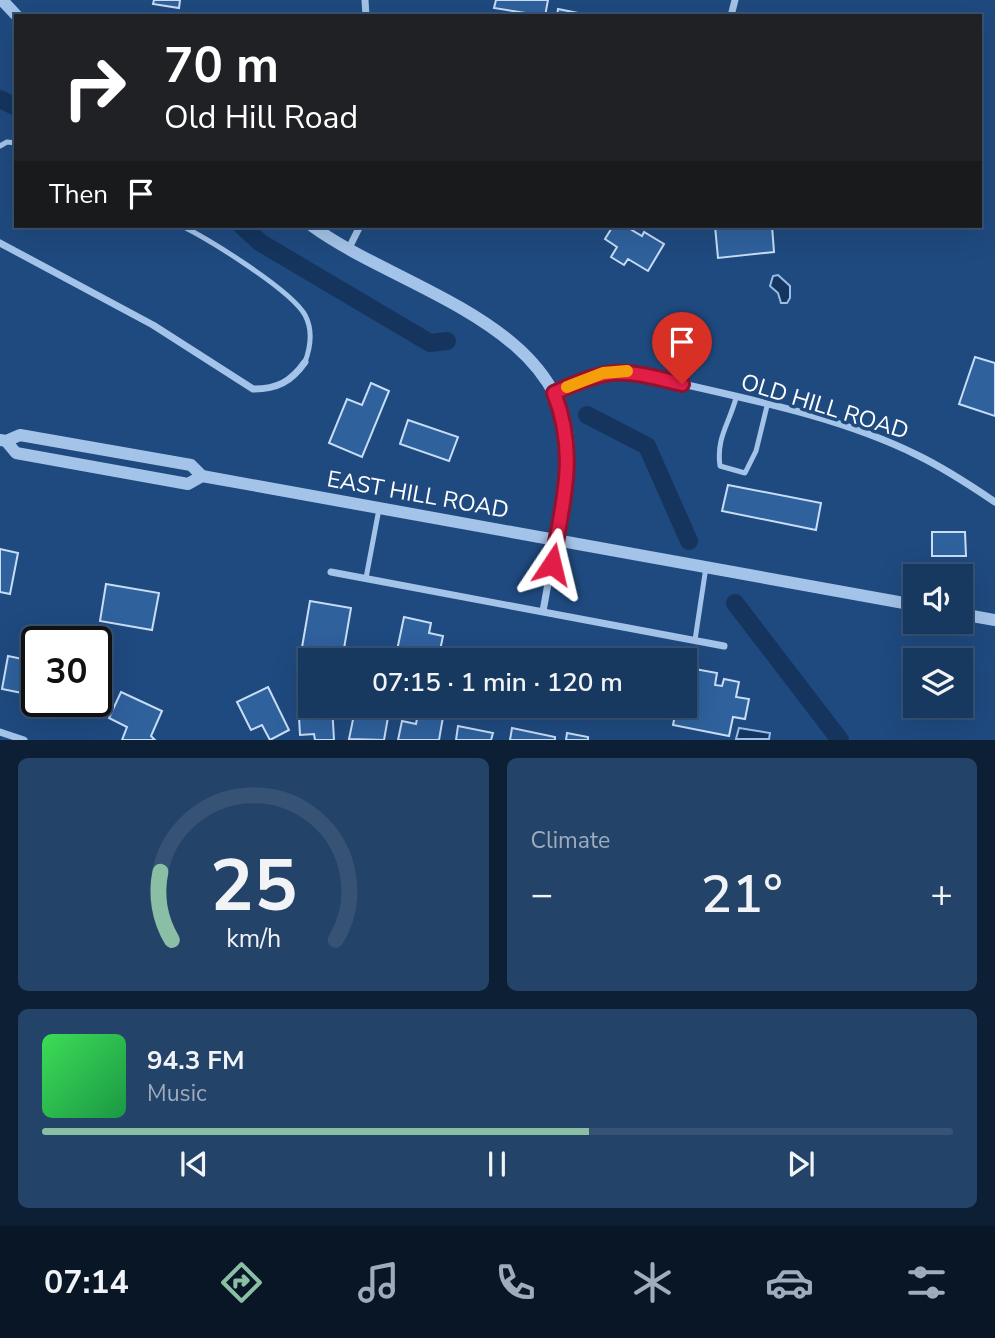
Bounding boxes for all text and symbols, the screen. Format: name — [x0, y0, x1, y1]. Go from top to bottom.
text: 70 m — [164, 32, 279, 99]
icon: right — [49, 42, 140, 133]
text: Old Hill Road — [164, 96, 358, 139]
icon: arrive — [122, 175, 160, 213]
text: Then — [49, 177, 108, 212]
pin — [652, 312, 712, 384]
icon: arrive — [663, 323, 701, 361]
street label: OLD HILL ROAD — [737, 366, 913, 447]
street label: EAST HILL ROAD — [325, 463, 511, 526]
position arrow — [515, 527, 589, 601]
map controls — [903, 564, 973, 718]
button: sound — [903, 564, 973, 634]
speed limit sign: 30 — [21, 626, 112, 717]
button: layers — [903, 648, 973, 718]
text: 07:15 · 1 min · 120 m — [372, 665, 623, 700]
text: Climate — [531, 825, 610, 856]
text: 25 — [210, 837, 297, 937]
text: 21° — [701, 859, 783, 930]
text: − — [531, 869, 553, 920]
text: + — [930, 869, 953, 920]
text: km/h — [226, 922, 281, 956]
text: 94.3 FM — [147, 1043, 244, 1078]
text: Music — [147, 1078, 207, 1109]
icon: previous — [175, 1145, 213, 1183]
icon: pause — [478, 1145, 516, 1183]
icon: next — [782, 1145, 820, 1183]
icon: directions — [217, 1258, 266, 1307]
icon: music — [354, 1258, 403, 1307]
icon: phone — [491, 1258, 540, 1307]
icon: climate — [628, 1258, 677, 1307]
icon: car — [765, 1258, 814, 1307]
icon: filters — [902, 1258, 951, 1307]
text: 07:14 — [44, 1261, 129, 1304]

